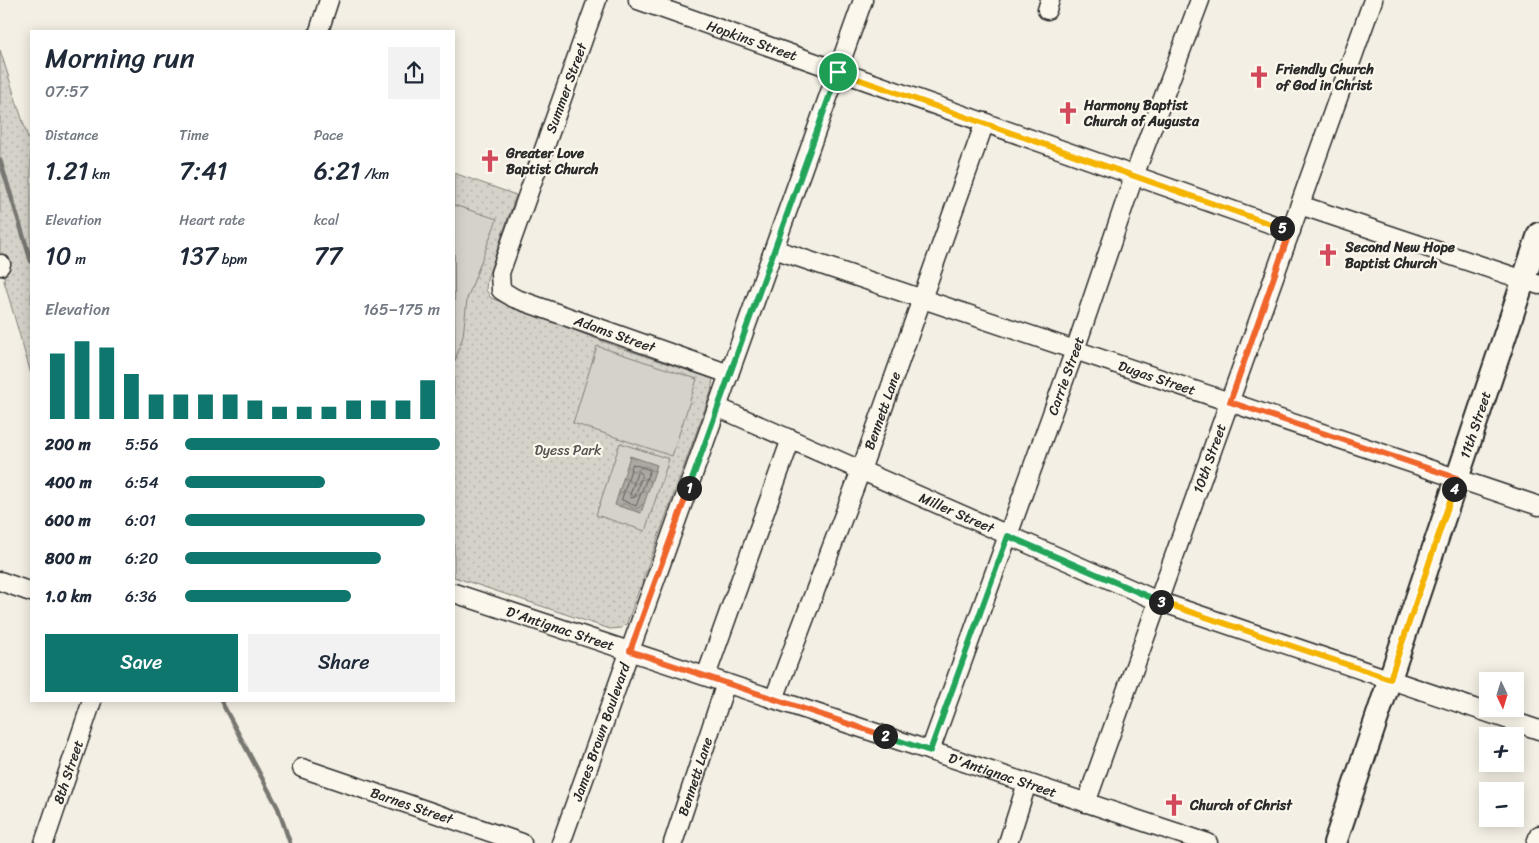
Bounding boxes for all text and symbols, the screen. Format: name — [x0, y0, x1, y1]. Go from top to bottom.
street label: Hopkins Street — [703, 13, 801, 68]
text: Morning run — [45, 33, 195, 82]
street label: Summer Street — [539, 38, 595, 137]
button: share — [388, 47, 440, 99]
pin — [817, 51, 859, 93]
place label: Friendly Church of God in Christ — [1275, 57, 1375, 98]
icon: arrive — [824, 58, 852, 86]
church icon: Friendly Church of God in Christ — [1246, 64, 1272, 90]
text: 07:57 — [45, 77, 88, 106]
place label: Harmony Baptist Church of Augusta — [1083, 93, 1200, 134]
church icon: Harmony Baptist Church of Augusta — [1055, 100, 1081, 126]
text: Distance — [45, 123, 98, 148]
text: Time — [179, 123, 209, 148]
text: Pace — [314, 123, 343, 148]
place label: Greater Love Baptist Church — [505, 141, 599, 182]
text: 1.21 — [45, 148, 88, 193]
text: 7:41 — [179, 148, 228, 193]
text: 6:21 — [314, 148, 361, 193]
church icon: Greater Love Baptist Church — [477, 148, 503, 174]
text: km — [88, 162, 110, 187]
text: /km — [361, 162, 389, 187]
text: Elevation — [45, 208, 102, 233]
text: Heart rate — [179, 208, 245, 233]
text: kcal — [314, 208, 339, 233]
pin: 5 — [1270, 216, 1294, 240]
text: 5 — [1278, 216, 1287, 241]
text: 10 — [45, 233, 72, 278]
text: 137 — [179, 233, 218, 278]
text: 77 — [314, 233, 342, 278]
place label: Second New Hope Baptist Church — [1344, 235, 1456, 276]
church icon: Second New Hope Baptist Church — [1315, 242, 1341, 268]
text: m — [72, 247, 86, 272]
text: bpm — [218, 247, 248, 272]
text: Elevation — [45, 295, 110, 324]
text: 165–175 m — [363, 295, 440, 324]
street label: Adams Street — [570, 308, 660, 360]
street label: Carrie Street — [1040, 333, 1092, 419]
street label: Dugas Street — [1115, 353, 1199, 403]
street label: Bennett Lane — [857, 368, 908, 454]
street label: 11th Street — [1453, 388, 1498, 462]
street label: 10th Street — [1186, 420, 1234, 497]
text: 200 m — [45, 430, 91, 459]
text: 5:56 — [125, 430, 158, 459]
park label: Dyess Park — [534, 438, 602, 463]
text: 400 m — [45, 468, 92, 497]
text: 6:54 — [125, 468, 159, 497]
pin: 1 — [676, 476, 702, 500]
text: 1 — [686, 476, 693, 501]
pin: 4 — [1442, 476, 1466, 502]
text: 4 — [1450, 477, 1459, 502]
street label: Miller Street — [915, 485, 1000, 541]
text: 600 m — [45, 506, 91, 535]
text: 6:01 — [125, 506, 156, 535]
text: 800 m — [45, 544, 91, 573]
text: 6:20 — [125, 544, 158, 573]
text: 1.0 km — [45, 582, 92, 611]
text: 6:36 — [125, 582, 157, 611]
pin: 3 — [1148, 590, 1174, 614]
text: 3 — [1158, 590, 1165, 615]
street label: D'Antignac Street — [503, 599, 618, 658]
button: Save — [45, 634, 238, 692]
button: Share — [248, 634, 440, 692]
street label: James Brown Boulevard — [565, 658, 638, 806]
north arrow — [1479, 672, 1524, 718]
map controls — [1479, 672, 1524, 827]
pin: 2 — [872, 724, 898, 748]
text: 2 — [881, 724, 890, 749]
button: + — [1479, 727, 1524, 772]
street label: Bennett Lane — [671, 734, 720, 819]
street label: 8th Street — [46, 737, 91, 808]
street label: D'Antignac Street — [945, 746, 1060, 805]
street label: Barnes Street — [367, 780, 458, 832]
button: − — [1479, 782, 1524, 827]
church icon: Church of Christ — [1161, 792, 1187, 818]
place label: Church of Christ — [1189, 793, 1293, 818]

